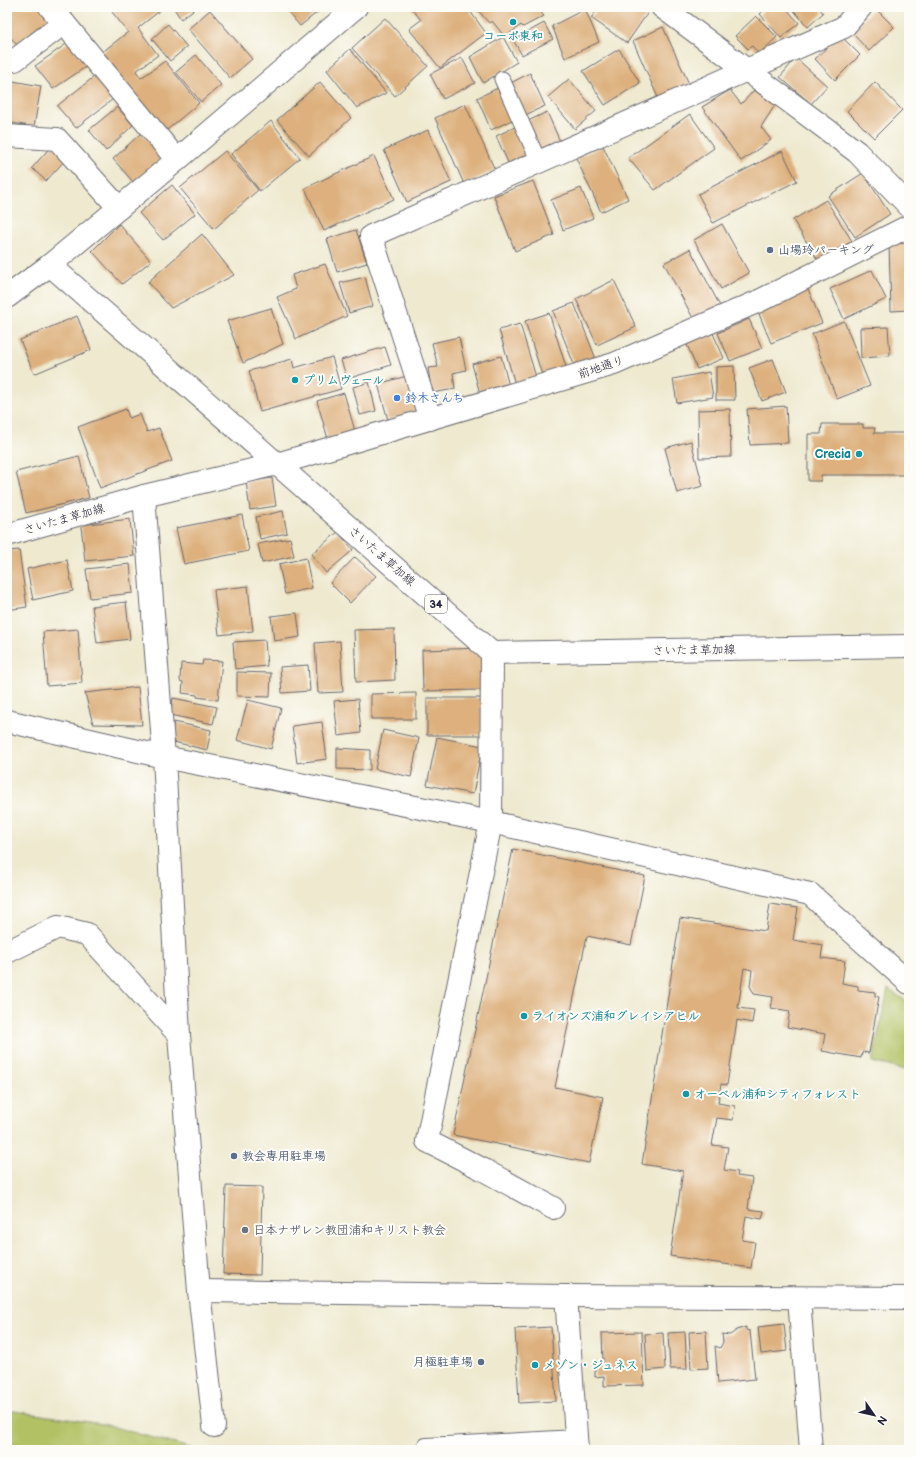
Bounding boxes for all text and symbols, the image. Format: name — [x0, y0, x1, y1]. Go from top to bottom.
marker: コーポ東和 — [508, 17, 518, 27]
place label: コーポ東和 — [483, 29, 543, 44]
place label: 山場玲パーキング — [778, 243, 874, 258]
marker: 山場玲パーキング — [765, 245, 775, 255]
street label: 前地通り — [576, 353, 626, 382]
place label: プリムヴェール — [303, 373, 384, 388]
marker: プリムヴェール — [290, 375, 300, 385]
place label: 鈴木さんち — [405, 391, 464, 406]
marker: 鈴木さんち — [392, 393, 402, 403]
place label: Crecia — [815, 447, 851, 462]
marker: Crecia — [854, 449, 864, 459]
street label: さいたま草加線 — [22, 501, 106, 538]
street label: さいたま草加線 — [345, 523, 418, 589]
road number: 34 — [425, 595, 447, 613]
street label: さいたま草加線 — [652, 642, 736, 659]
place label: ライオンズ浦和グレイシアヒル — [532, 1009, 700, 1024]
marker: ライオンズ浦和グレイシアヒル — [519, 1011, 529, 1021]
place label: オーベル浦和シティフォレスト — [694, 1087, 861, 1102]
marker: オーベル浦和シティフォレスト — [681, 1089, 691, 1099]
place label: 教会専用駐車場 — [242, 1149, 326, 1164]
marker: 教会専用駐車場 — [229, 1151, 239, 1161]
place label: 日本ナザレン教団浦和キリスト教会 — [253, 1223, 446, 1238]
marker: 日本ナザレン教団浦和キリスト教会 — [240, 1225, 250, 1235]
place label: 月極駐車場 — [413, 1355, 473, 1370]
marker: 月極駐車場 — [476, 1357, 486, 1367]
place label: メゾン・ジュネス — [543, 1358, 638, 1373]
marker: メゾン・ジュネス — [530, 1360, 540, 1370]
north arrow — [854, 1395, 894, 1435]
text: N — [874, 1413, 890, 1427]

